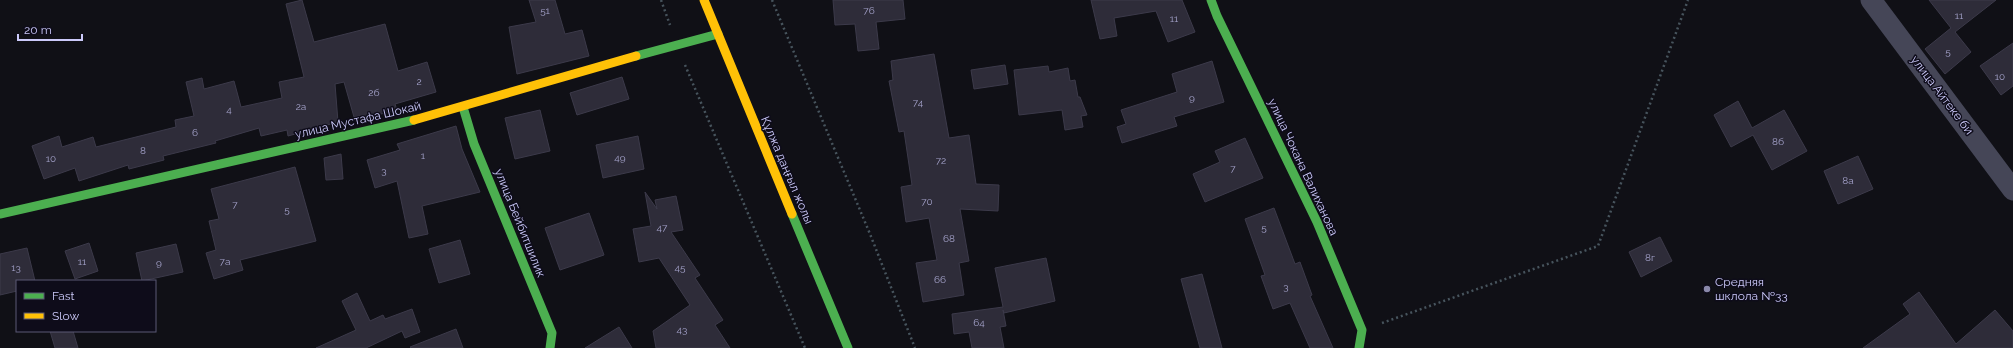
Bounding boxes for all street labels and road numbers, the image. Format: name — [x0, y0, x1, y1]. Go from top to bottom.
street label: улица Айтеке би — [1908, 53, 1976, 137]
street label: улица Чокана Валиханова — [1265, 96, 1341, 238]
street label: улица Мустафа Шокай — [294, 99, 422, 141]
street label: Құлжа даңғыл жолы — [758, 114, 816, 226]
street label: улица Бейбитшилик — [492, 167, 548, 279]

